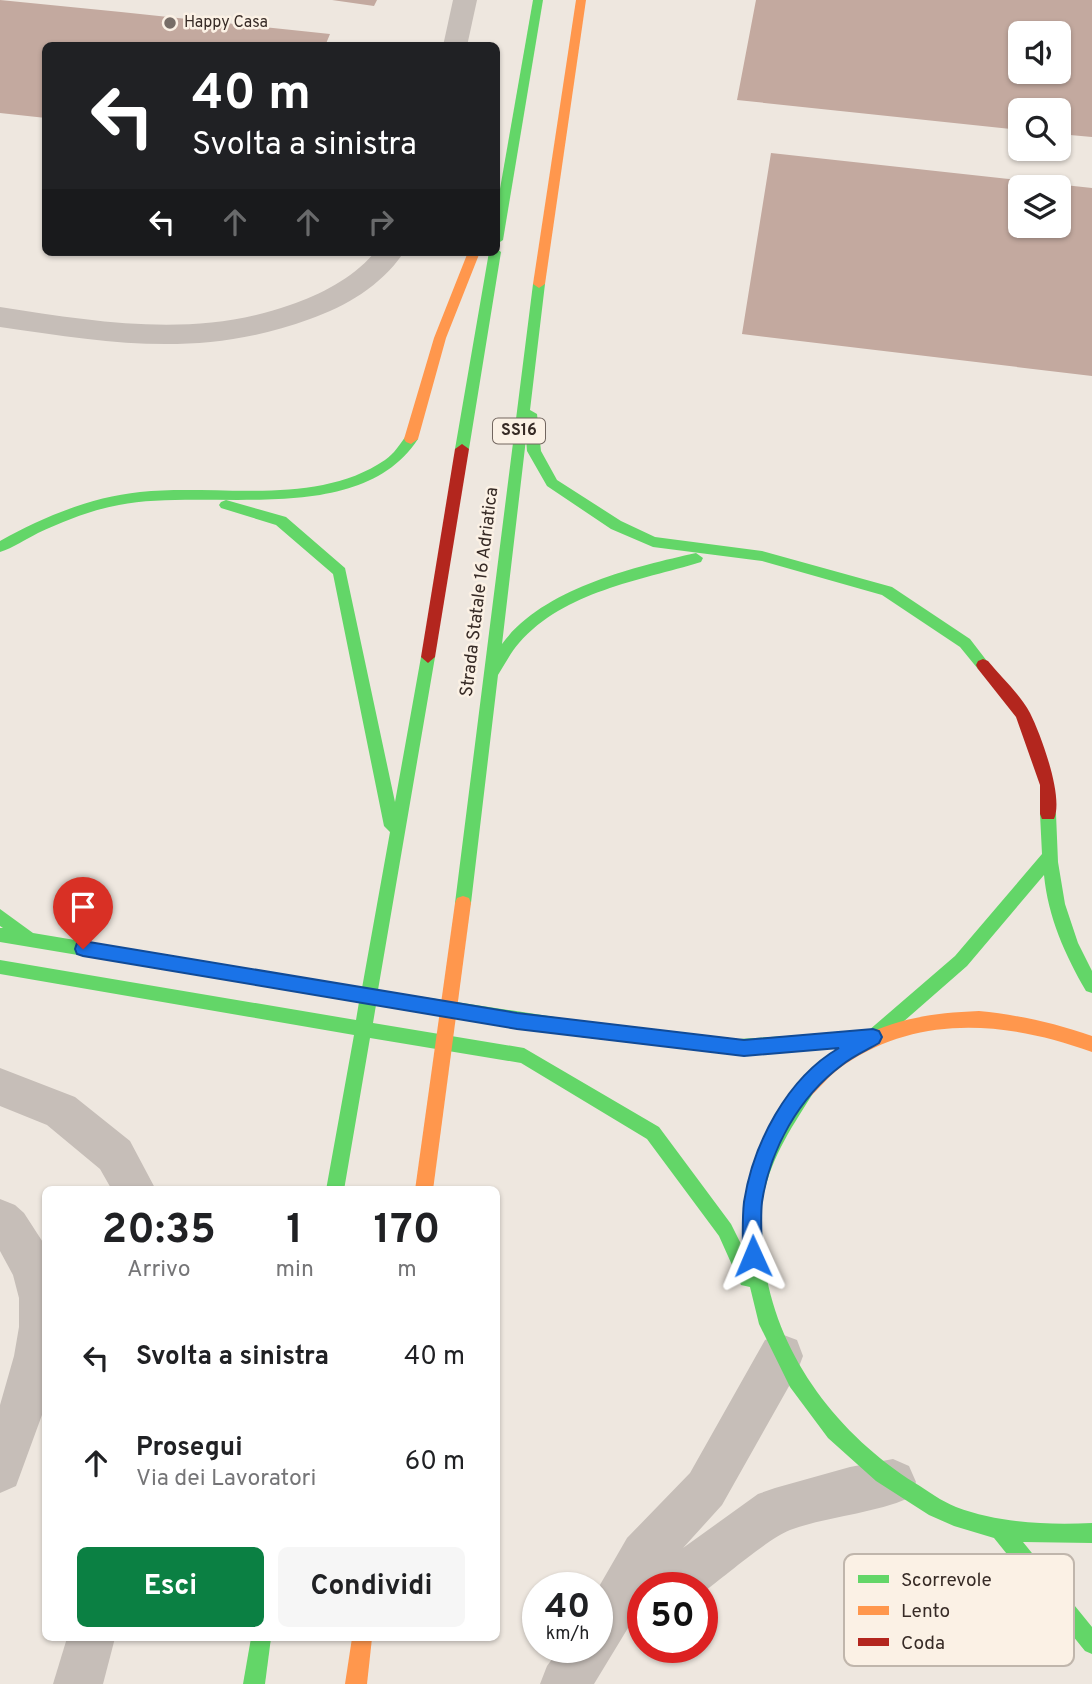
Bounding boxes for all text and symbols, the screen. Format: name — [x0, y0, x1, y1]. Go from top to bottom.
place label: Happy Casa — [184, 13, 268, 33]
marker: Happy Casa — [162, 15, 178, 31]
map controls — [1008, 21, 1071, 238]
button: sound — [1008, 21, 1071, 84]
text: 40 m — [192, 65, 311, 127]
icon: left — [77, 70, 168, 161]
button: search — [1008, 98, 1071, 161]
text: Svolta a sinistra — [192, 126, 417, 166]
button: layers — [1008, 175, 1071, 238]
icon: left — [143, 203, 181, 241]
icon: ahead — [216, 203, 254, 241]
icon: ahead — [289, 203, 327, 241]
icon: right — [362, 203, 400, 241]
road number: SS16 — [493, 418, 545, 444]
street label: Strada Statale 16 Adriatica — [456, 486, 504, 698]
pin — [53, 877, 113, 949]
icon: arrive — [64, 888, 102, 926]
text: 20:35 — [102, 1205, 216, 1258]
text: 1 — [286, 1205, 303, 1258]
text: 170 — [373, 1205, 440, 1258]
position arrow — [716, 1219, 790, 1293]
text: Arrivo — [127, 1256, 191, 1285]
text: min — [276, 1256, 314, 1285]
text: m — [397, 1256, 417, 1285]
icon: left — [77, 1339, 115, 1377]
text: Svolta a sinistra — [136, 1341, 329, 1374]
text: 40 m — [404, 1341, 465, 1374]
text: Prosegui — [136, 1432, 243, 1465]
icon: ahead — [77, 1444, 115, 1482]
text: 60 m — [405, 1446, 465, 1479]
text: Via dei Lavoratori — [136, 1465, 316, 1494]
button: Esci — [77, 1547, 264, 1627]
button: Condividi — [278, 1547, 465, 1627]
legend — [844, 1554, 1074, 1666]
text: Scorrevole — [901, 1569, 992, 1593]
speed limit sign: 50 — [627, 1572, 718, 1663]
text: 40 — [545, 1586, 590, 1630]
text: Lento — [901, 1600, 950, 1624]
text: km/h — [546, 1623, 589, 1646]
text: Coda — [901, 1632, 945, 1656]

